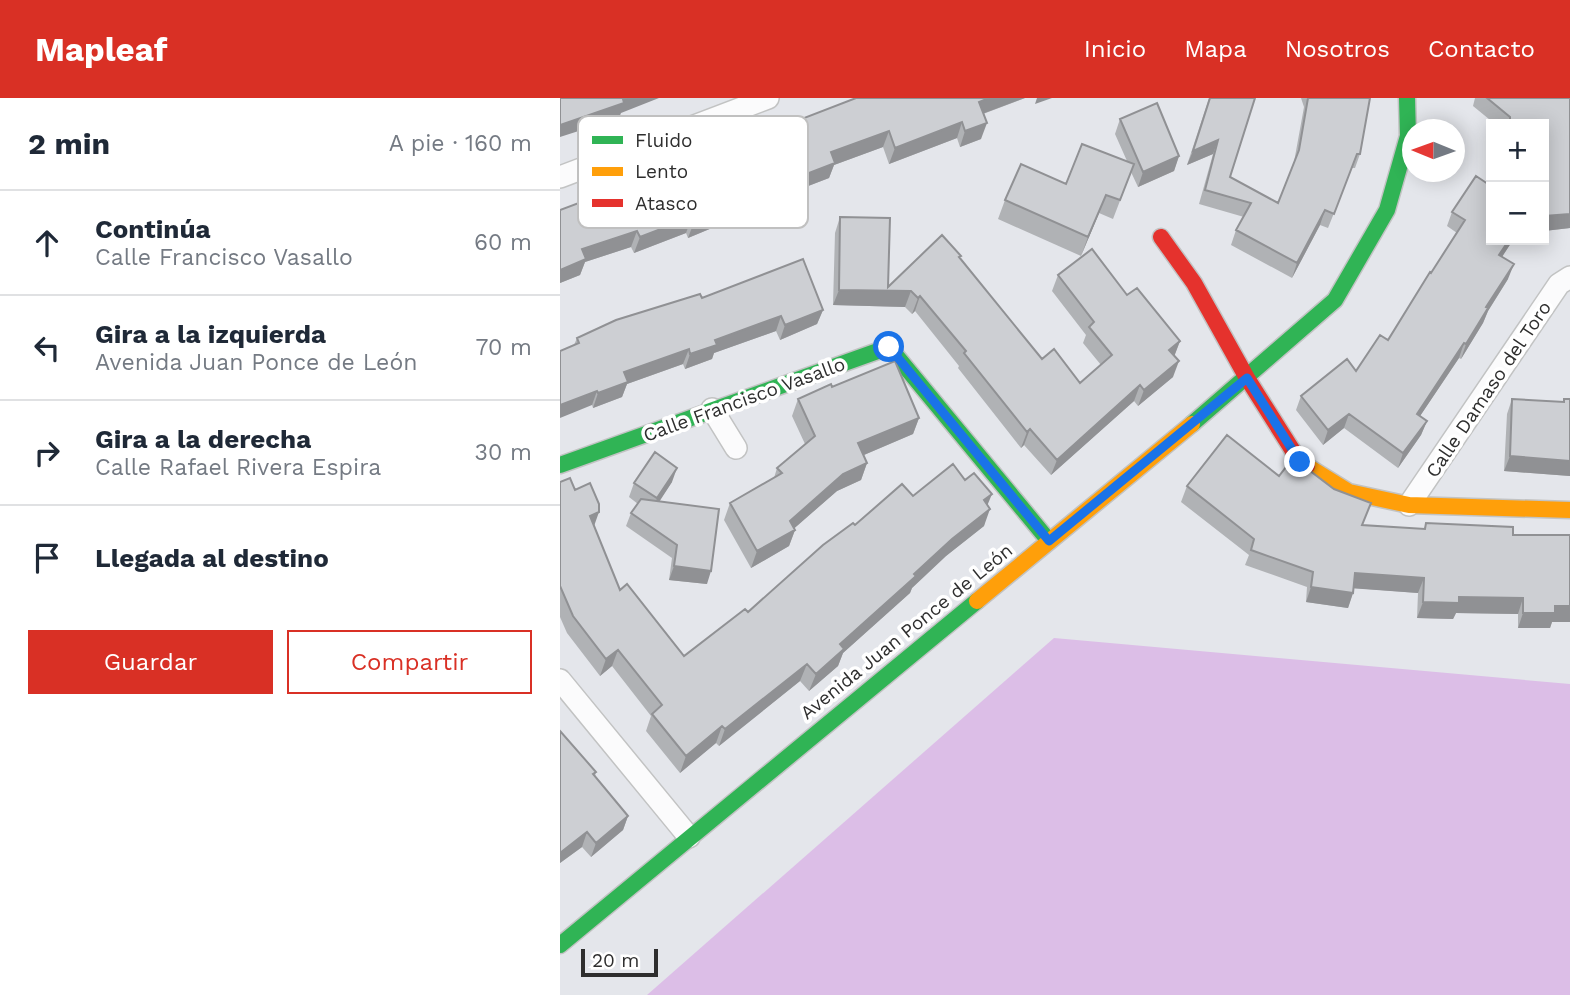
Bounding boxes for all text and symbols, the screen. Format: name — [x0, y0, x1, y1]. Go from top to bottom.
text: Mapleaf — [35, 30, 167, 69]
text: Inicio — [1084, 35, 1146, 63]
text: Mapa — [1184, 35, 1247, 63]
text: Nosotros — [1285, 35, 1390, 63]
text: Contacto — [1428, 35, 1535, 63]
legend — [578, 116, 808, 228]
north arrow — [1402, 119, 1465, 182]
map controls — [1486, 119, 1549, 245]
button: + — [1486, 119, 1549, 182]
text: 2 min — [28, 126, 110, 161]
text: Fluido — [635, 129, 693, 152]
text: A pie · 160 m — [389, 130, 532, 157]
text: Lento — [635, 160, 688, 183]
button: − — [1486, 182, 1549, 245]
text: Atasco — [635, 192, 698, 215]
text: Continúa — [95, 214, 211, 244]
icon: ahead — [28, 224, 66, 262]
text: 60 m — [474, 229, 532, 256]
text: Calle Francisco Vasallo — [95, 244, 353, 271]
street label: Calle Damaso del Toro — [1421, 297, 1556, 482]
text: Gira a la izquierda — [95, 319, 326, 349]
icon: left — [28, 329, 66, 367]
route start — [873, 331, 904, 362]
text: 70 m — [475, 334, 532, 361]
text: Avenida Juan Ponce de León — [95, 349, 417, 376]
street label: Calle Francisco Vasallo — [640, 352, 848, 447]
text: Gira a la derecha — [95, 424, 311, 454]
icon: right — [28, 434, 66, 472]
text: 30 m — [475, 439, 532, 466]
route end — [1284, 446, 1315, 477]
text: Calle Rafael Rivera Espira — [95, 454, 381, 481]
icon: arrive — [28, 539, 66, 577]
street label: Avenida Juan Ponce de León — [796, 539, 1017, 724]
text: Llegada al destino — [95, 543, 329, 573]
button: Guardar — [28, 630, 273, 694]
button: Compartir — [287, 630, 532, 694]
scale bar — [581, 946, 658, 978]
text: 20 m — [592, 949, 639, 972]

